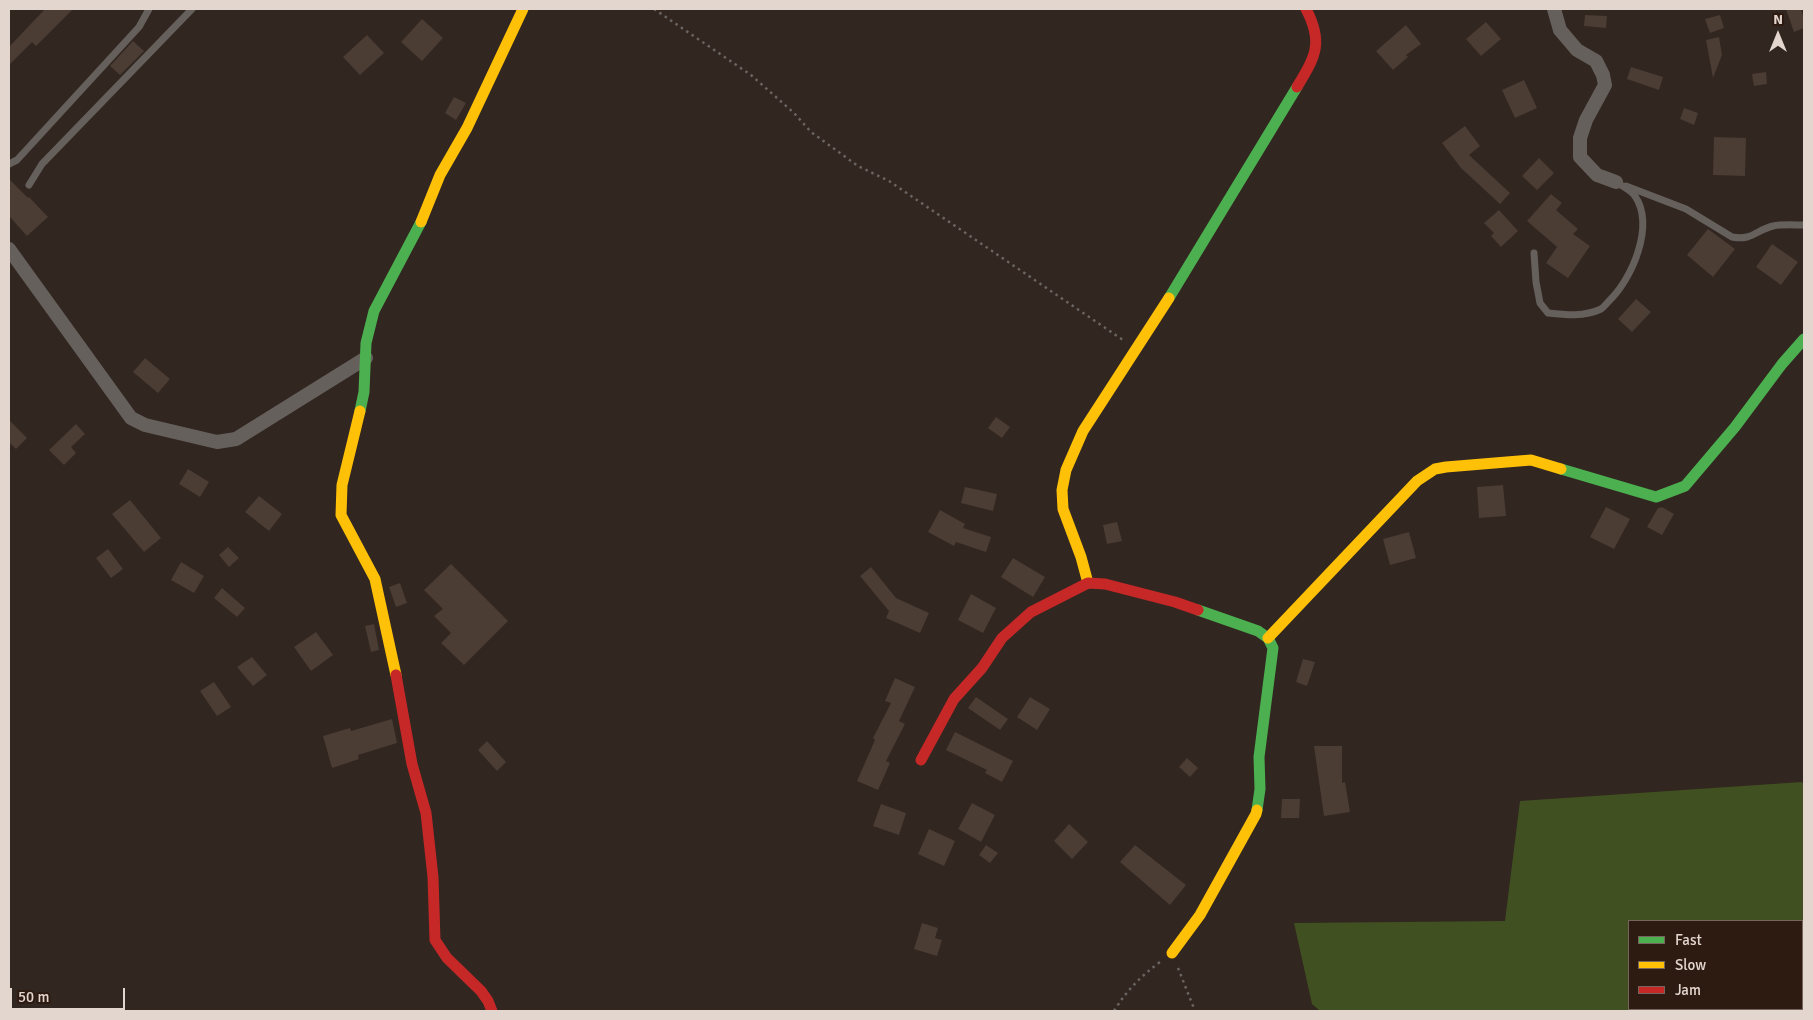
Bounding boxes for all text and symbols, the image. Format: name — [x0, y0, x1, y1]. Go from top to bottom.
north arrow — [1753, 10, 1803, 60]
text: N — [1773, 11, 1783, 28]
legend — [1628, 920, 1803, 1010]
text: Fast — [1675, 931, 1702, 949]
text: Slow — [1675, 956, 1706, 974]
scale bar — [12, 978, 128, 1010]
text: Jam — [1675, 981, 1701, 999]
text: 50 m — [18, 988, 49, 1006]

